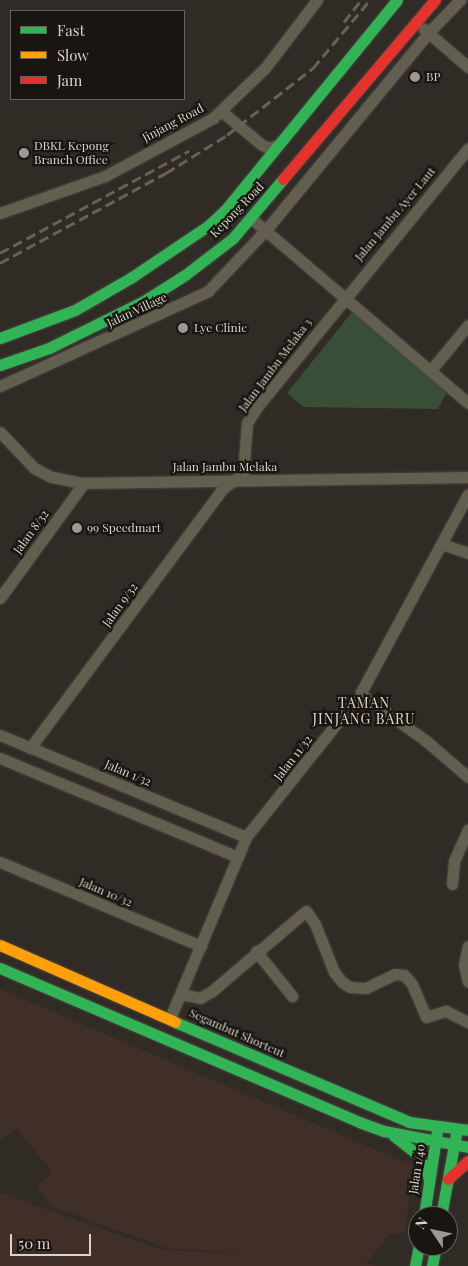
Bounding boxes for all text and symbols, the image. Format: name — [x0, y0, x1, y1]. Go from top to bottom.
legend — [10, 10, 185, 100]
text: Fast — [57, 20, 85, 40]
text: Slow — [57, 45, 89, 65]
text: Jam — [57, 70, 82, 90]
marker: BP — [408, 70, 422, 84]
place label: BP — [426, 70, 440, 84]
street label: Jinjang Road — [140, 101, 206, 145]
place label: DBKL Kepong Branch Office — [34, 139, 109, 167]
marker: DBKL Kepong Branch Office — [18, 147, 30, 159]
street label: Jalan Jambu Ayer Laut — [351, 164, 439, 264]
street label: Kepong Road — [207, 179, 267, 241]
street label: Jalan Village — [104, 290, 170, 330]
street label: Jalan Jambu Melaka 3 — [235, 316, 315, 414]
marker: Lye Clinic — [176, 321, 190, 335]
place label: Lye Clinic — [194, 321, 247, 335]
street label: Jalan Jambu Melaka — [173, 460, 277, 474]
street label: Jalan 8/32 — [10, 507, 52, 557]
place label: 99 Speedmart — [87, 521, 161, 535]
marker: 99 Speedmart — [71, 522, 83, 534]
street label: Jalan 9/32 — [99, 580, 141, 630]
district label: TAMAN JINJANG BARU — [311, 695, 417, 728]
street label: Jalan 11/32 — [271, 733, 315, 783]
street label: Jalan 1/32 — [103, 757, 153, 789]
street label: Jalan 10/32 — [77, 874, 135, 910]
street label: Segambut Shortcut — [187, 1005, 287, 1061]
street label: Jalan 1/40 — [406, 1143, 428, 1195]
north arrow — [408, 1206, 458, 1256]
text: N — [410, 1213, 432, 1232]
scale bar — [12, 1224, 94, 1256]
text: 50 m — [18, 1233, 50, 1253]

